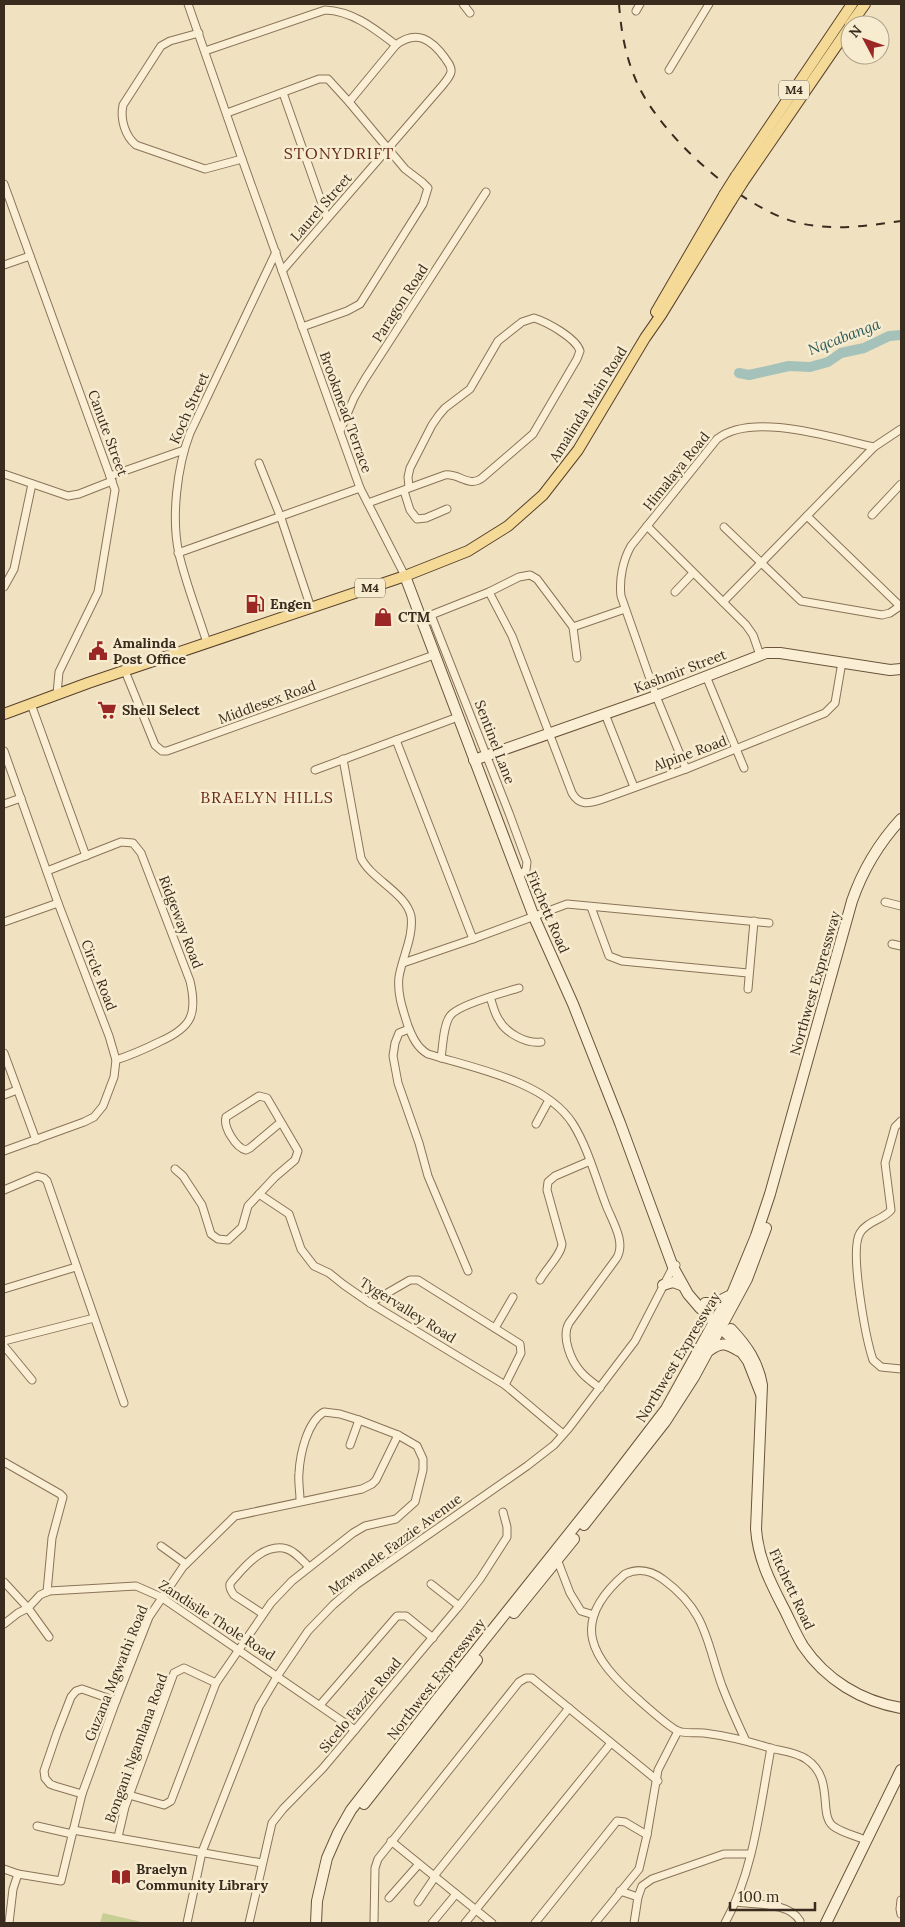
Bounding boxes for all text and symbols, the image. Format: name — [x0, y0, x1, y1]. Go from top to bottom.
north arrow — [840, 15, 890, 65]
text: N — [845, 21, 866, 41]
road number: M4 — [779, 80, 809, 100]
district label: STONYDRIFT — [284, 143, 394, 163]
street label: Laurel Street — [286, 169, 356, 245]
street label: Paragon Road — [368, 261, 432, 345]
water label: Nqcabanga — [805, 314, 883, 359]
street label: Amalinda Main Road — [545, 343, 631, 466]
street label: Brookmead Terrace — [316, 349, 376, 476]
street label: Koch Street — [165, 369, 213, 447]
street label: Canute Street — [84, 388, 132, 479]
street label: Himalaya Road — [639, 428, 713, 514]
road number: M4 — [355, 578, 385, 598]
fuel station icon: Engen — [244, 593, 266, 615]
place label: Engen — [270, 595, 312, 613]
shop icon: CTM — [372, 606, 394, 628]
place label: CTM — [398, 608, 431, 626]
place label: Amalinda Post Office — [113, 634, 186, 668]
public building icon: Amalinda Post Office — [87, 640, 109, 662]
street label: Kashmir Street — [631, 645, 729, 697]
street label: Middlesex Road — [216, 676, 318, 728]
street label: Sentinel Lane — [471, 697, 519, 787]
supermarket icon: Shell Select — [96, 699, 118, 721]
place label: Shell Select — [122, 701, 200, 719]
street label: Alpine Road — [650, 731, 729, 775]
district label: BRAELYN HILLS — [200, 787, 334, 807]
street label: Fitchett Road — [523, 868, 573, 956]
street label: Ridgeway Road — [155, 873, 207, 971]
street label: Northwest Expressway — [786, 908, 844, 1057]
street label: Circle Road — [77, 937, 121, 1013]
street label: Tygervalley Road — [356, 1273, 460, 1347]
street label: Northwest Expressway — [632, 1288, 724, 1426]
street label: Mzwanele Fazzie Avenue — [325, 1489, 466, 1599]
street label: Fitchett Road — [765, 1545, 819, 1633]
street label: Zandisile Thole Road — [155, 1576, 279, 1664]
street label: Guzana Mgwathi Road — [80, 1602, 152, 1744]
street label: Northwest Expressway — [383, 1614, 489, 1743]
street label: Sicelo Fazzie Road — [315, 1654, 405, 1756]
street label: Bongani Ngamlana Road — [101, 1671, 171, 1825]
place label: Braelyn Community Library — [136, 1860, 268, 1894]
library icon: Braelyn Community Library — [110, 1866, 132, 1888]
scale bar — [730, 1880, 815, 1912]
text: 100 m — [738, 1887, 779, 1906]

